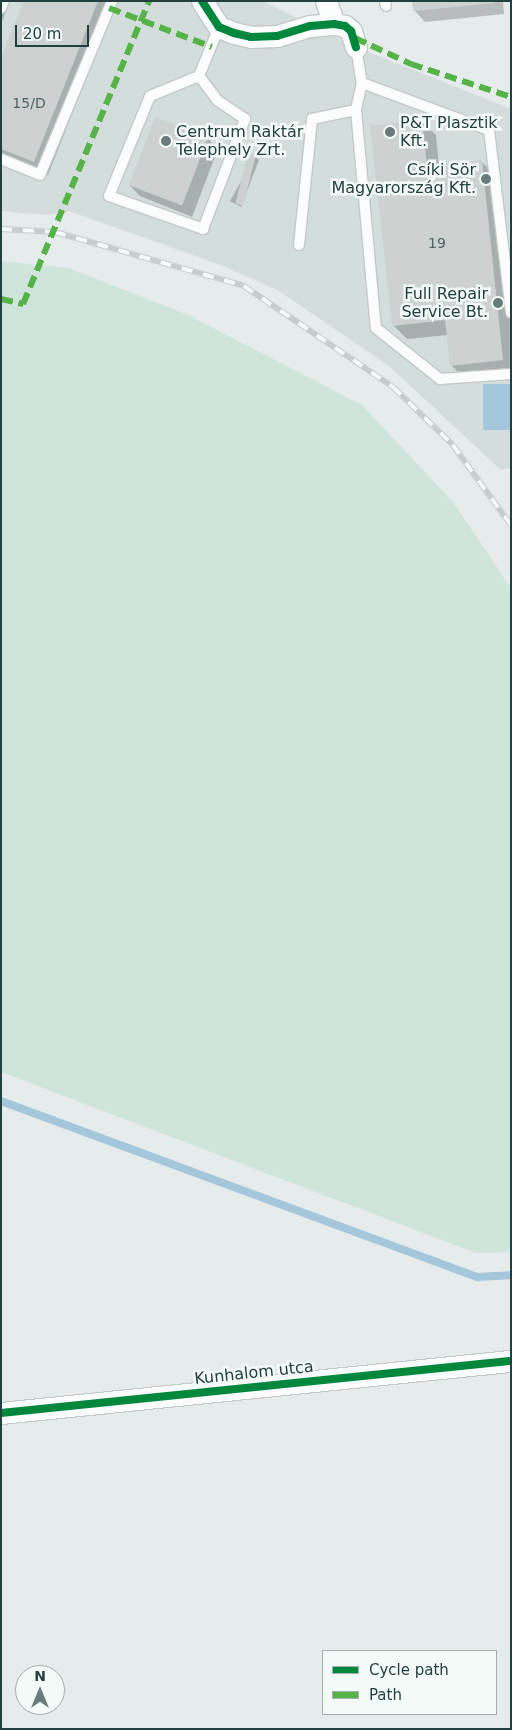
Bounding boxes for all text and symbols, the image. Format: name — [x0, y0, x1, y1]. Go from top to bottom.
scale bar — [18, 15, 91, 47]
text: 20 m — [23, 25, 61, 43]
house number: 15/D — [12, 95, 46, 111]
place label: P&T Plasztik Kft. — [400, 113, 498, 151]
place label: Centrum Raktár Telephely Zrt. — [176, 122, 303, 160]
marker: P&T Plasztik Kft. — [384, 126, 396, 138]
marker: Centrum Raktár Telephely Zrt. — [160, 135, 172, 147]
place label: Csíki Sör Magyarország Kft. — [331, 160, 476, 198]
marker: Csíki Sör Magyarország Kft. — [480, 173, 492, 185]
house number: 19 — [428, 235, 446, 251]
place label: Full Repair Service Bt. — [401, 284, 488, 322]
marker: Full Repair Service Bt. — [492, 297, 504, 309]
street label: Kunhalom utca — [193, 1357, 315, 1389]
legend — [322, 1650, 497, 1715]
text: Cycle path — [369, 1661, 449, 1679]
north arrow — [15, 1665, 65, 1715]
text: N — [34, 1668, 46, 1684]
text: Path — [369, 1686, 402, 1704]

